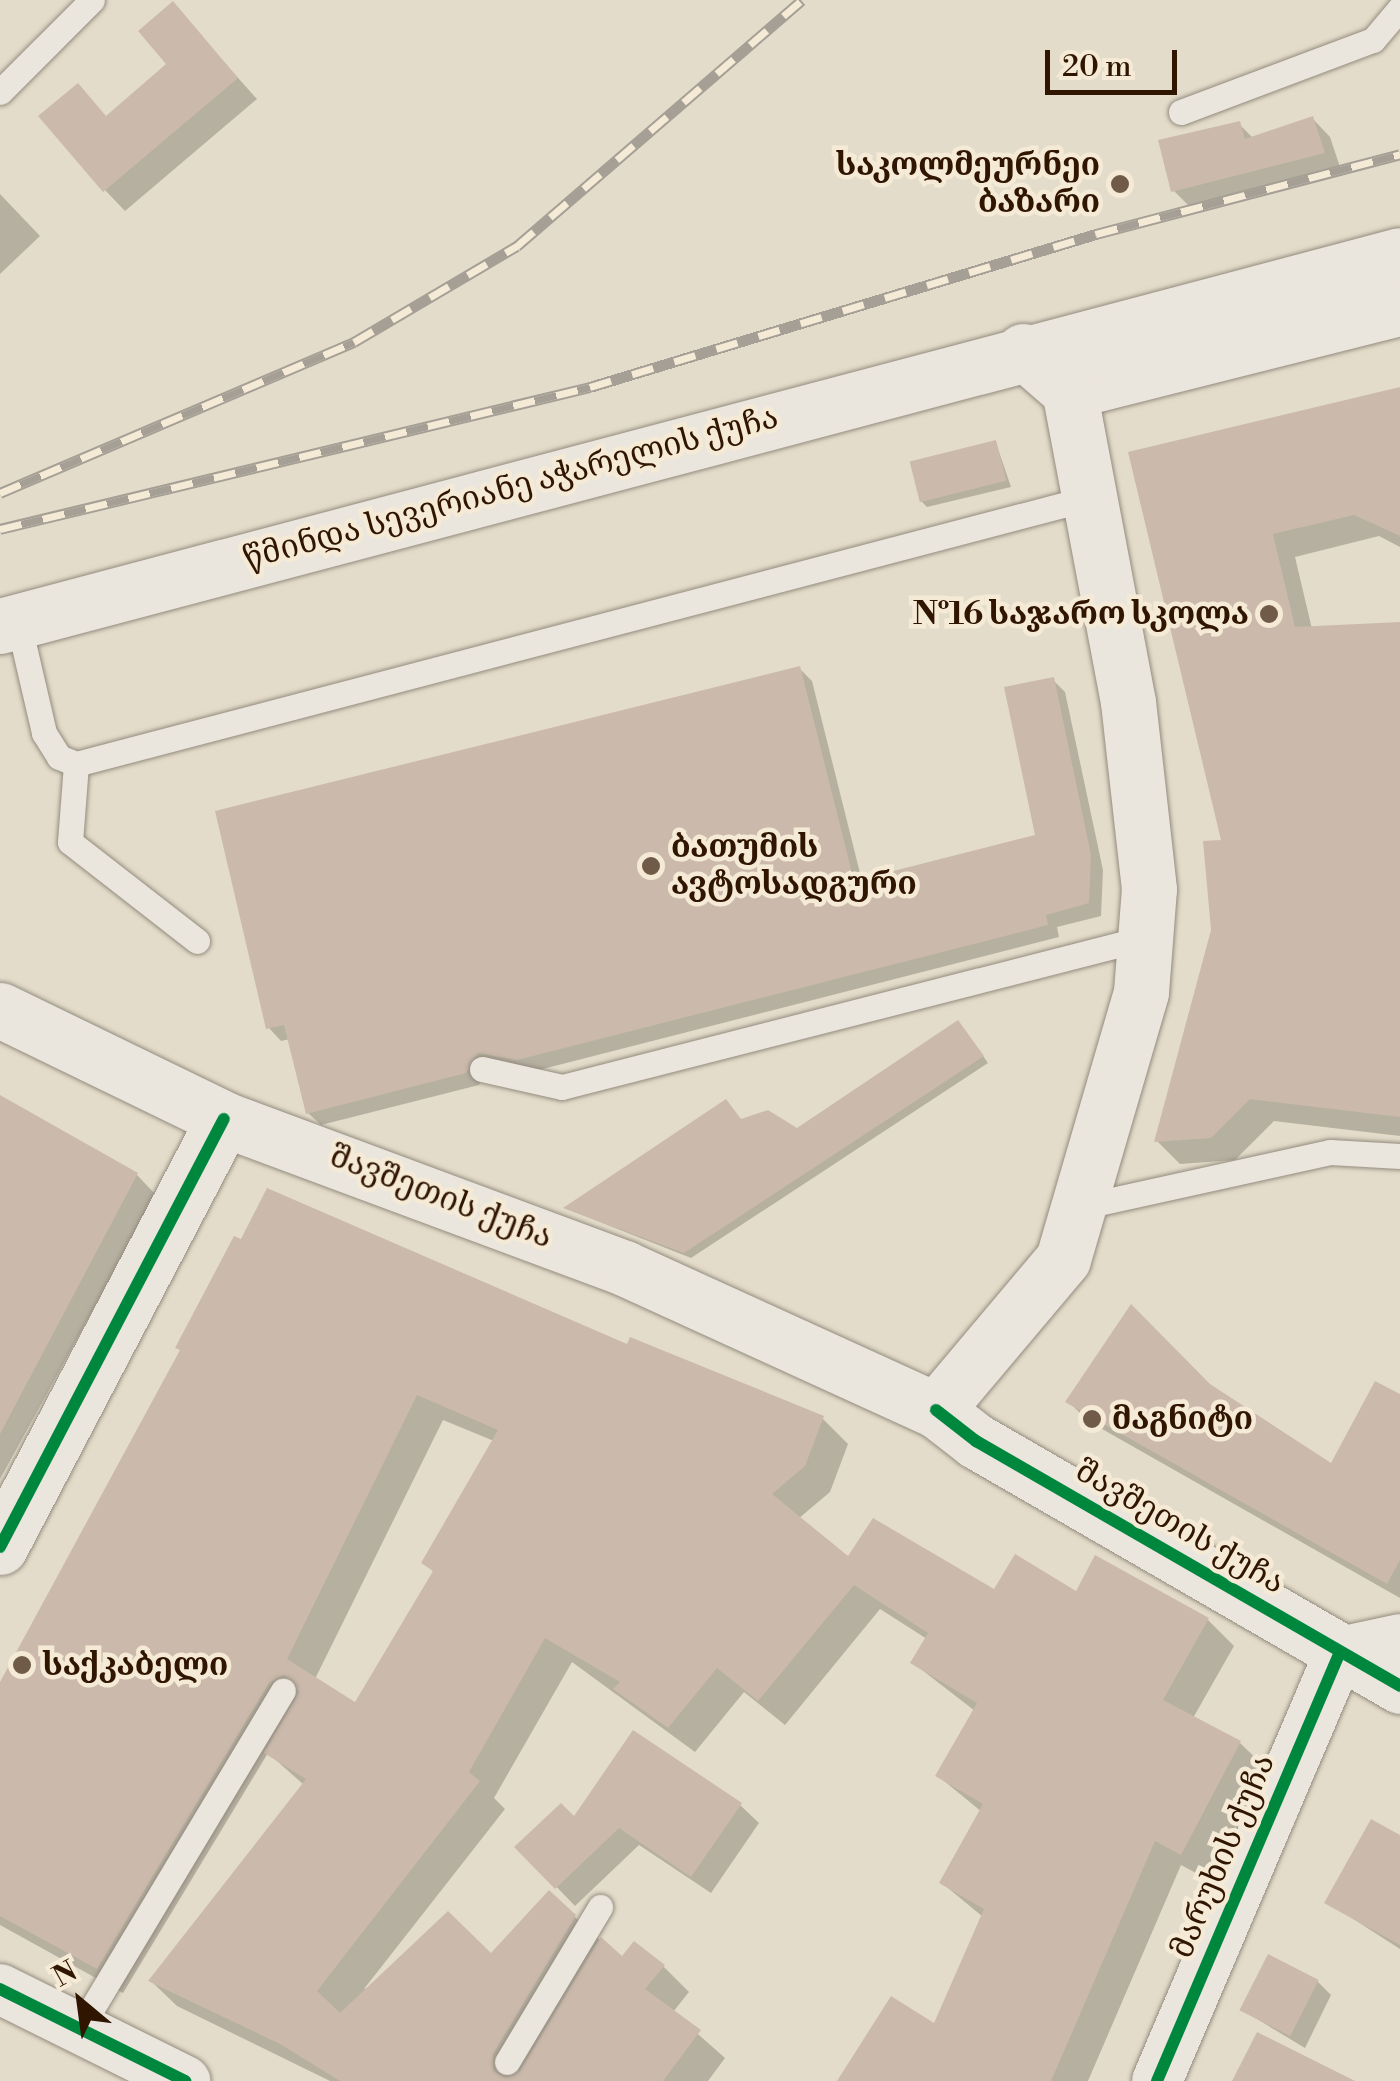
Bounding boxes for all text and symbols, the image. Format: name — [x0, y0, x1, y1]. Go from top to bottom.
scale bar — [1050, 30, 1182, 92]
text: 20 m — [1062, 48, 1131, 86]
place label: საკოლმეურნეი ბაზარი — [836, 147, 1100, 222]
marker: საკოლმეურნეი ბაზარი — [1109, 173, 1131, 195]
street label: წმინდა სევერიანე აჭარელის ქუჩა — [240, 398, 782, 578]
place label: №16 საჯარო სკოლა — [913, 595, 1249, 633]
marker: №16 საჯარო სკოლა — [1258, 603, 1280, 625]
place label: ბათუმის ავტოსადგური — [671, 829, 917, 904]
marker: ბათუმის ავტოსადგური — [640, 855, 662, 877]
street label: შავშეთის ქუჩა — [324, 1137, 558, 1257]
place label: მაგნიტი — [1112, 1400, 1253, 1438]
marker: მაგნიტი — [1081, 1408, 1103, 1430]
street label: შავშეთის ქუჩა — [1069, 1452, 1291, 1602]
place label: საქკაბელი — [42, 1646, 228, 1684]
marker: საქკაბელი — [11, 1654, 33, 1676]
street label: მარუხის ქუჩა — [1163, 1748, 1283, 1964]
north arrow — [30, 1951, 130, 2051]
text: N — [47, 1954, 83, 1995]

